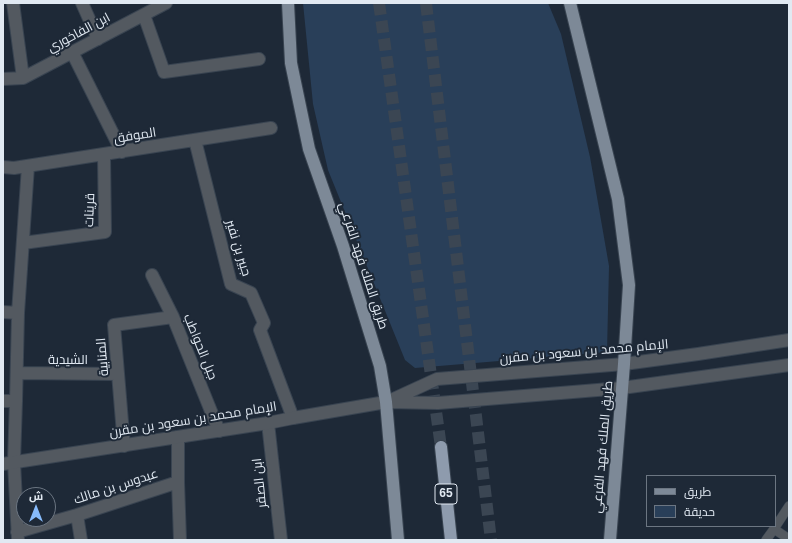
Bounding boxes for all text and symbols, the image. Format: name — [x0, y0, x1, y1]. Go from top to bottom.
street label: ابن الفاخوري — [45, 10, 113, 56]
street label: الموفق — [113, 125, 157, 147]
street label: قرينات — [82, 193, 98, 227]
street label: طريق الملك فهد الفرعي — [335, 200, 391, 332]
street label: جبير بن نفير — [222, 218, 254, 278]
street label: جبل الحواطب — [180, 312, 220, 382]
street label: المنابية — [94, 337, 112, 377]
street label: الإمام محمد بن سعود بن مقرن — [499, 337, 669, 367]
street label: الشيدية — [48, 352, 88, 368]
street label: طريق الملك فهد الفرعي — [589, 380, 617, 514]
street label: الإمام محمد بن سعود بن مقرن — [108, 399, 278, 441]
street label: ابن الصقر — [250, 457, 270, 509]
street label: عبدوس بن مالك — [72, 466, 160, 508]
legend — [646, 475, 776, 527]
road number: 65 — [435, 484, 457, 504]
text: طريق — [684, 485, 711, 499]
north arrow — [16, 487, 56, 527]
text: ش — [29, 490, 43, 502]
text: حديقة — [684, 505, 715, 519]

